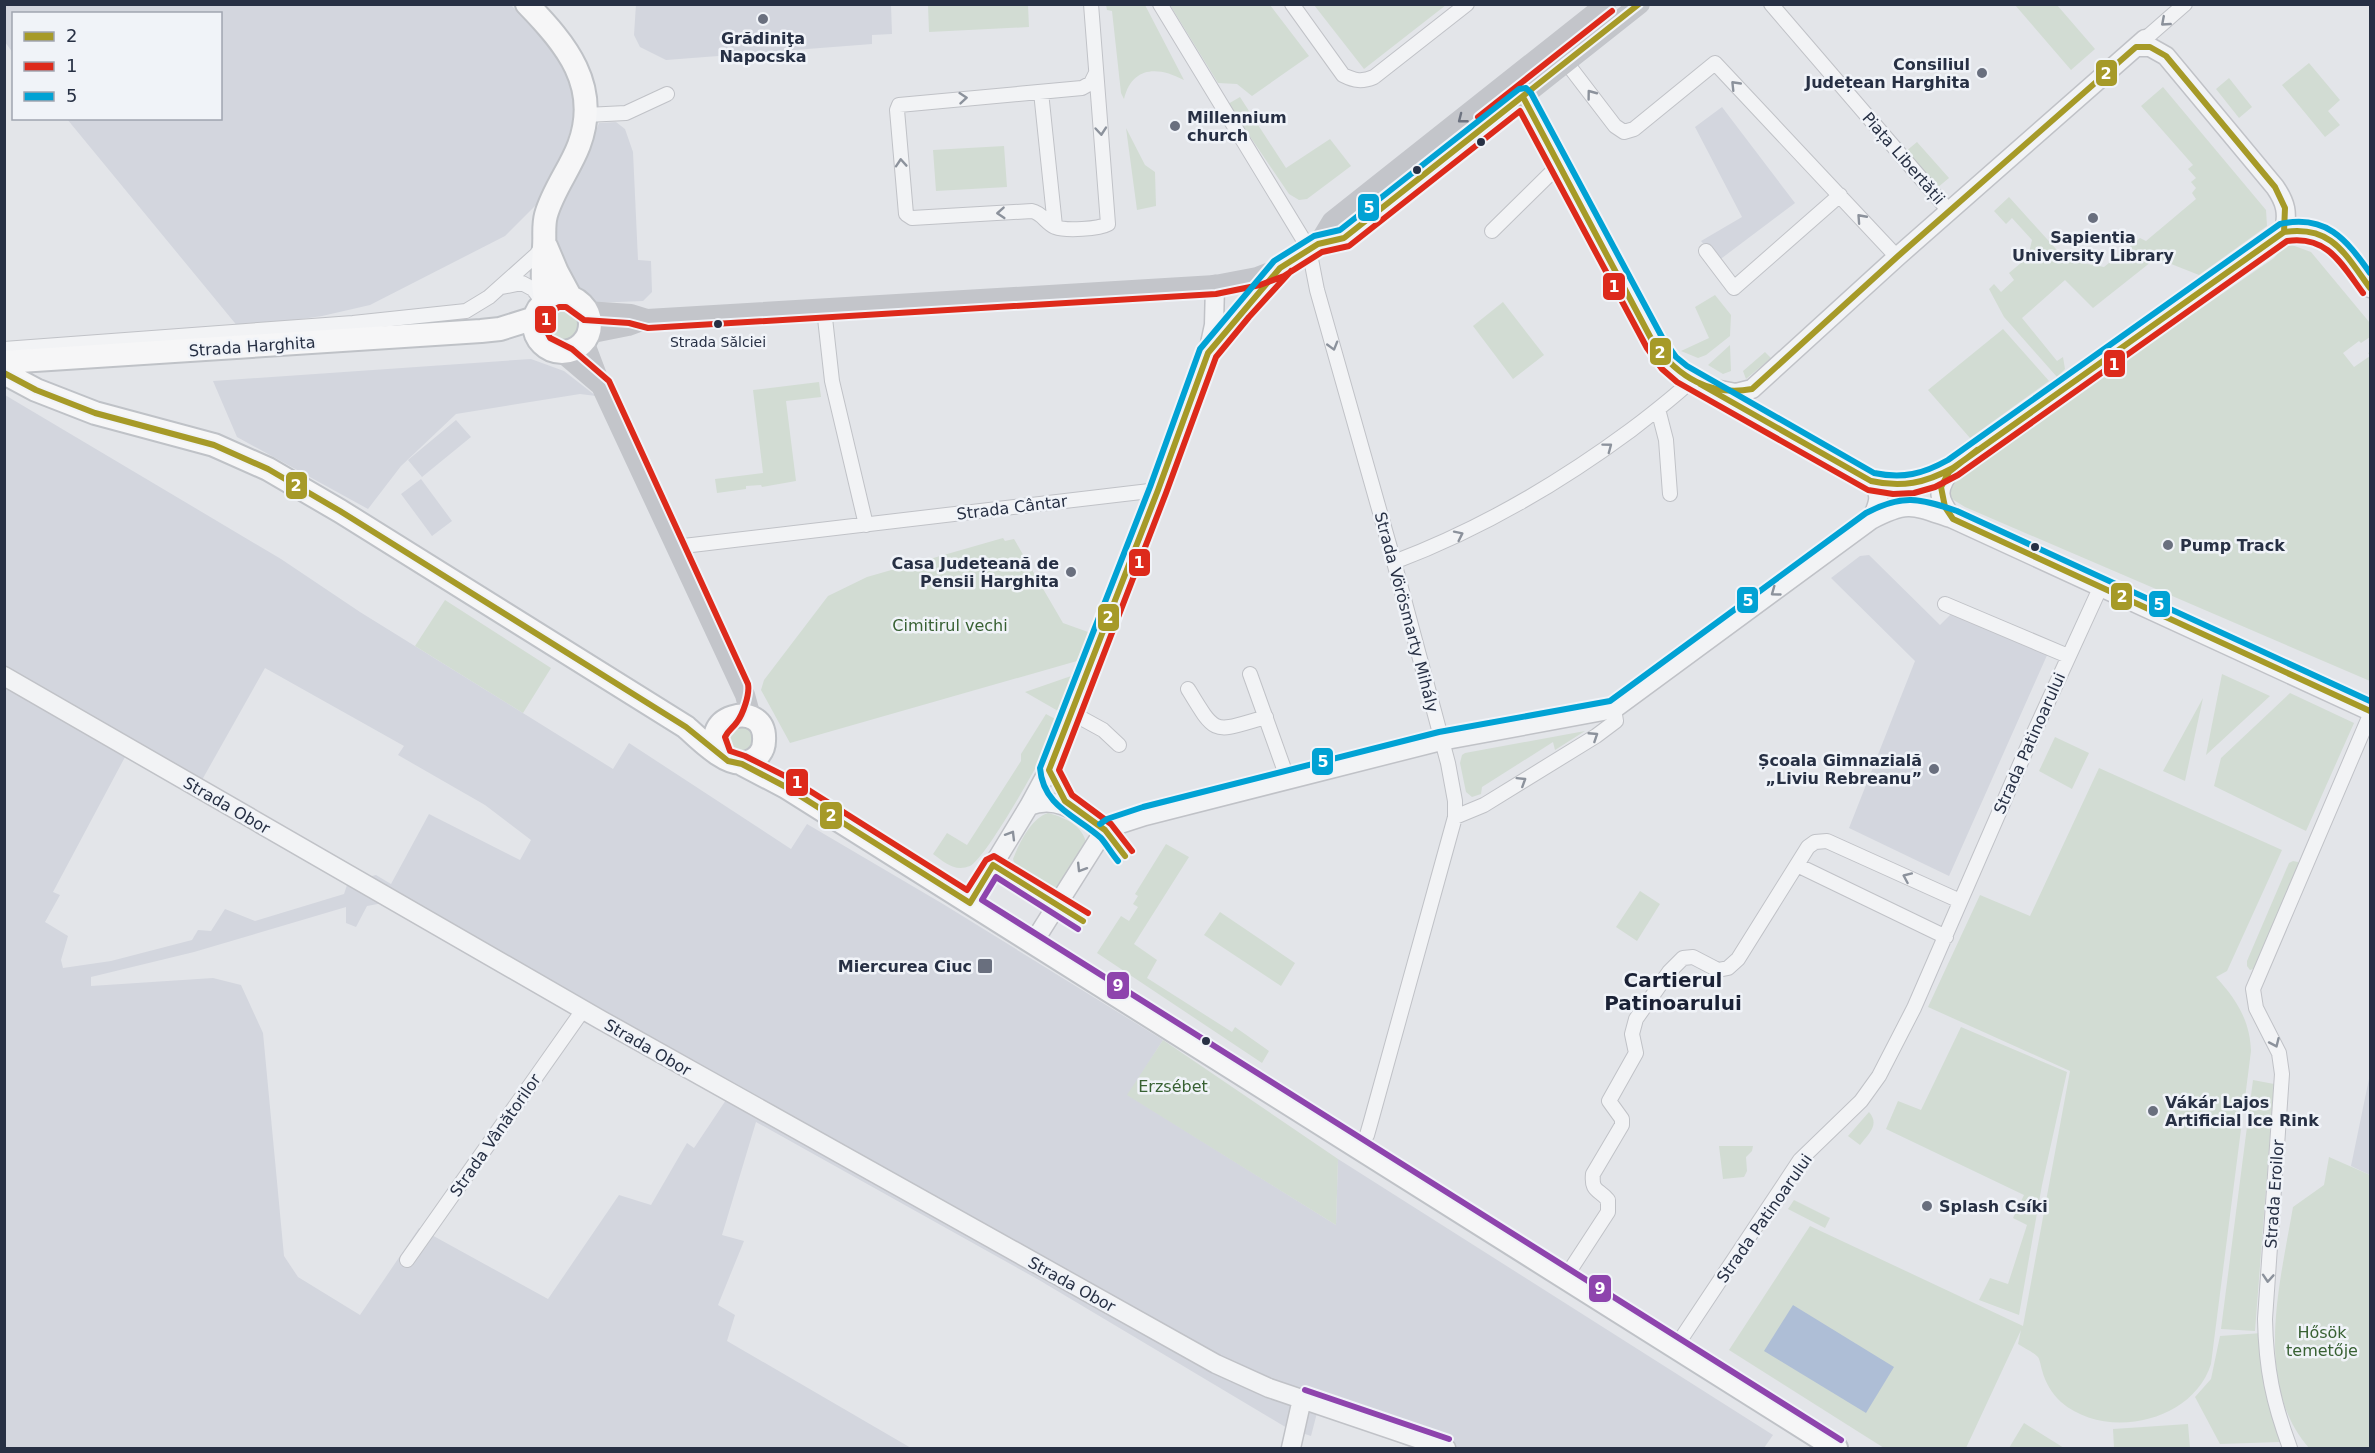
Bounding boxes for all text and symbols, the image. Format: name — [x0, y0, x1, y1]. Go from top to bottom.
legend — [12, 12, 222, 120]
marker: Grădiniţa Napocska — [756, 12, 770, 26]
one-way arrow — [2161, 14, 2172, 25]
text: 2 — [66, 25, 77, 46]
place label: Grădiniţa Napocska — [719, 29, 807, 66]
text: 1 — [66, 55, 77, 76]
place label: Consiliul Județean Harghita — [1804, 55, 1970, 92]
line badge: 2 — [2095, 59, 2118, 87]
text: 2 — [2100, 64, 2112, 83]
marker: Consiliul Județean Harghita — [1975, 66, 1989, 80]
one-way arrow — [1732, 81, 1743, 92]
text: 5 — [66, 85, 77, 106]
one-way arrow — [1587, 90, 1598, 101]
one-way arrow — [958, 92, 967, 105]
place label: Millennium church — [1187, 108, 1287, 145]
street label: Piața Libertății — [1858, 108, 1949, 208]
one-way arrow — [1457, 111, 1468, 122]
marker: Millennium church — [1168, 119, 1182, 133]
one-way arrow — [1094, 126, 1107, 136]
unlabelled marker — [1475, 136, 1487, 148]
one-way arrow — [894, 159, 907, 168]
unlabelled marker — [1411, 164, 1423, 176]
line badge: 5 — [1357, 193, 1380, 222]
text: 5 — [1363, 198, 1375, 217]
one-way arrow — [997, 206, 1006, 219]
marker: Sapientia University Library — [2086, 211, 2100, 225]
one-way arrow — [1858, 215, 1869, 226]
place label: Sapientia University Library — [2012, 228, 2174, 265]
line badge: 1 — [1602, 272, 1626, 301]
text: 1 — [1608, 277, 1620, 296]
line badge: 1 — [534, 305, 557, 334]
text: 1 — [540, 310, 552, 329]
marker: Strada Sălciei — [712, 318, 724, 330]
street label: Strada Harghita — [188, 333, 316, 360]
place label: Strada Sălciei — [670, 334, 766, 350]
line badge: 2 — [1649, 337, 1672, 366]
one-way arrow — [1326, 340, 1338, 351]
text: 2 — [1654, 343, 1666, 362]
line badge: 1 — [2103, 349, 2126, 378]
text: 1 — [2108, 355, 2120, 374]
one-way arrow — [1601, 443, 1612, 454]
line badge: 2 — [285, 471, 308, 500]
text: 2 — [290, 476, 302, 495]
street label: Strada Cântar — [955, 491, 1069, 524]
street label: Strada Vörösmarty Mihály — [1371, 510, 1442, 714]
one-way arrow — [1453, 531, 1464, 542]
place label: Pump Track — [2180, 536, 2285, 555]
marker: Pump Track — [2161, 538, 2175, 552]
unlabelled marker — [2029, 541, 2041, 553]
line badge: 1 — [1128, 548, 1151, 577]
text: 1 — [1133, 553, 1145, 572]
place label: Casa Județeană de Pensii Harghita — [892, 554, 1059, 591]
marker: Casa Județeană de Pensii Harghita — [1064, 565, 1078, 579]
line badge: 2 — [2110, 582, 2133, 611]
one-way arrow — [1771, 585, 1782, 596]
line badge: 5 — [1736, 586, 1759, 614]
text: 2 — [2116, 587, 2128, 606]
line badge: 5 — [2148, 590, 2171, 618]
text: 5 — [1742, 591, 1754, 610]
text: 5 — [2153, 595, 2165, 614]
line badge: 2 — [1097, 603, 1120, 632]
text: 2 — [1102, 608, 1114, 627]
park label: Cimitirul vechi — [892, 616, 1008, 635]
street label: Strada Patinoarului — [1990, 670, 2069, 817]
one-way arrow — [1587, 733, 1598, 744]
line badge: 5 — [1311, 747, 1334, 776]
place label: Școala Gimnazială „Liviu Rebreanu” — [1758, 751, 1922, 788]
text: 5 — [1317, 752, 1329, 771]
marker: Școala Gimnazială „Liviu Rebreanu” — [1927, 762, 1941, 776]
line badge: 1 — [785, 768, 809, 797]
street label: Strada Obor — [180, 773, 274, 838]
text: 1 — [791, 773, 803, 792]
one-way arrow — [1516, 777, 1526, 789]
line badge: 2 — [819, 801, 843, 830]
text: 2 — [825, 806, 837, 825]
one-way arrow — [1003, 831, 1015, 841]
one-way arrow — [1077, 861, 1088, 872]
one-way arrow — [1902, 873, 1913, 885]
place label: Miercurea Ciuc — [838, 957, 972, 976]
marker: Miercurea Ciuc — [976, 957, 994, 975]
district label: Cartierul Patinoarului — [1604, 968, 1742, 1015]
line badge: 9 — [1106, 971, 1130, 1000]
text: 9 — [1112, 976, 1124, 995]
street label: Strada Obor — [601, 1015, 695, 1080]
unlabelled marker — [1200, 1035, 1212, 1047]
one-way arrow — [2267, 1036, 2279, 1047]
street label: Strada Vânătorilor — [446, 1070, 545, 1200]
park label: Erzsébet — [1138, 1077, 1208, 1096]
place label: Vákár Lajos Artificial Ice Rink — [2165, 1093, 2319, 1130]
marker: Vákár Lajos Artificial Ice Rink — [2146, 1104, 2160, 1118]
street label: Strada Eroilor — [2261, 1138, 2288, 1249]
street label: Strada Patinoarului — [1713, 1150, 1816, 1286]
place label: Splash Csíki — [1939, 1197, 2048, 1216]
marker: Splash Csíki — [1920, 1199, 1934, 1213]
street label: Strada Obor — [1025, 1253, 1119, 1316]
one-way arrow — [2262, 1273, 2275, 1283]
line badge: 9 — [1588, 1274, 1612, 1303]
text: 9 — [1594, 1279, 1606, 1298]
park label: Hősök temetője — [2286, 1323, 2358, 1360]

